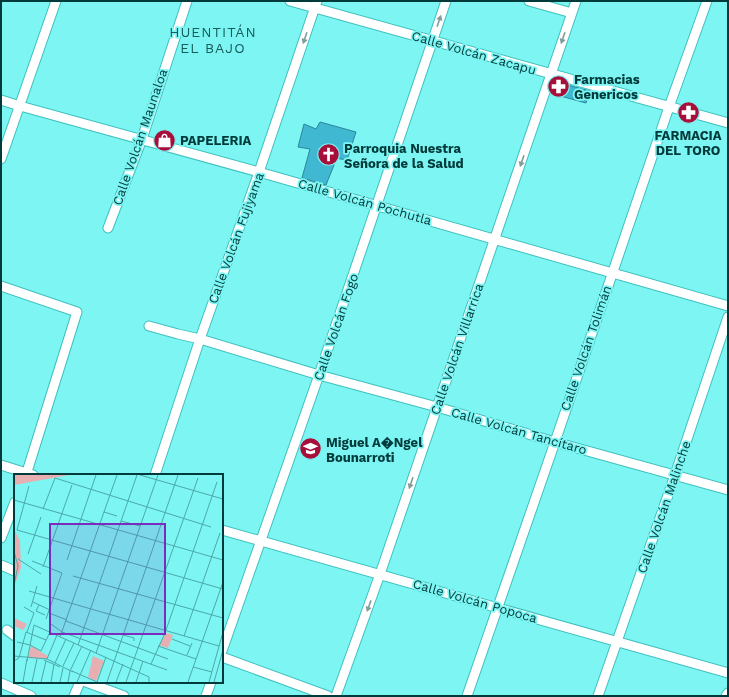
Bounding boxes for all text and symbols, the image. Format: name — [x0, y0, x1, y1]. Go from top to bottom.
one-way arrow — [437, 15, 443, 27]
district label: HUENTITÁN EL BAJO — [169, 24, 257, 56]
street label: Calle Volcán Zacapu — [410, 28, 538, 78]
one-way arrow — [302, 32, 308, 44]
one-way arrow — [560, 32, 566, 44]
street label: Calle Volcán Maunaloa — [110, 66, 171, 207]
place label: Farmacias Genericos — [574, 72, 640, 102]
pharmacy icon: Farmacias Genericos — [546, 73, 572, 99]
pharmacy icon: FARMACIA DEL TORO — [675, 100, 701, 126]
shop icon: PAPELERIA — [151, 127, 177, 153]
place label: FARMACIA DEL TORO — [655, 128, 722, 158]
place label: PAPELERIA — [180, 133, 252, 148]
place label: Parroquia Nuestra Señora de la Salud — [344, 141, 464, 171]
church icon: Parroquia Nuestra Señora de la Salud — [316, 142, 342, 168]
one-way arrow — [518, 155, 524, 167]
street label: Calle Volcán Fujiyama — [205, 170, 267, 306]
street label: Calle Volcán Pochutla — [297, 176, 434, 228]
street label: Calle Volcán Fogo — [311, 271, 361, 382]
street label: Calle Volcán Villarrica — [427, 281, 487, 417]
street label: Calle Volcán Tolimán — [557, 283, 615, 413]
street label: Calle Volcán Tancítaro — [449, 404, 589, 458]
place label: Miguel A�Ngel Bounarroti — [326, 435, 423, 465]
school or university icon: Miguel A�Ngel Bounarroti — [298, 436, 324, 462]
street label: Calle Volcán Malinche — [634, 439, 694, 575]
inset map — [14, 474, 223, 683]
one-way arrow — [408, 477, 414, 489]
street label: Calle Volcán Popoca — [411, 576, 540, 626]
one-way arrow — [365, 600, 371, 612]

